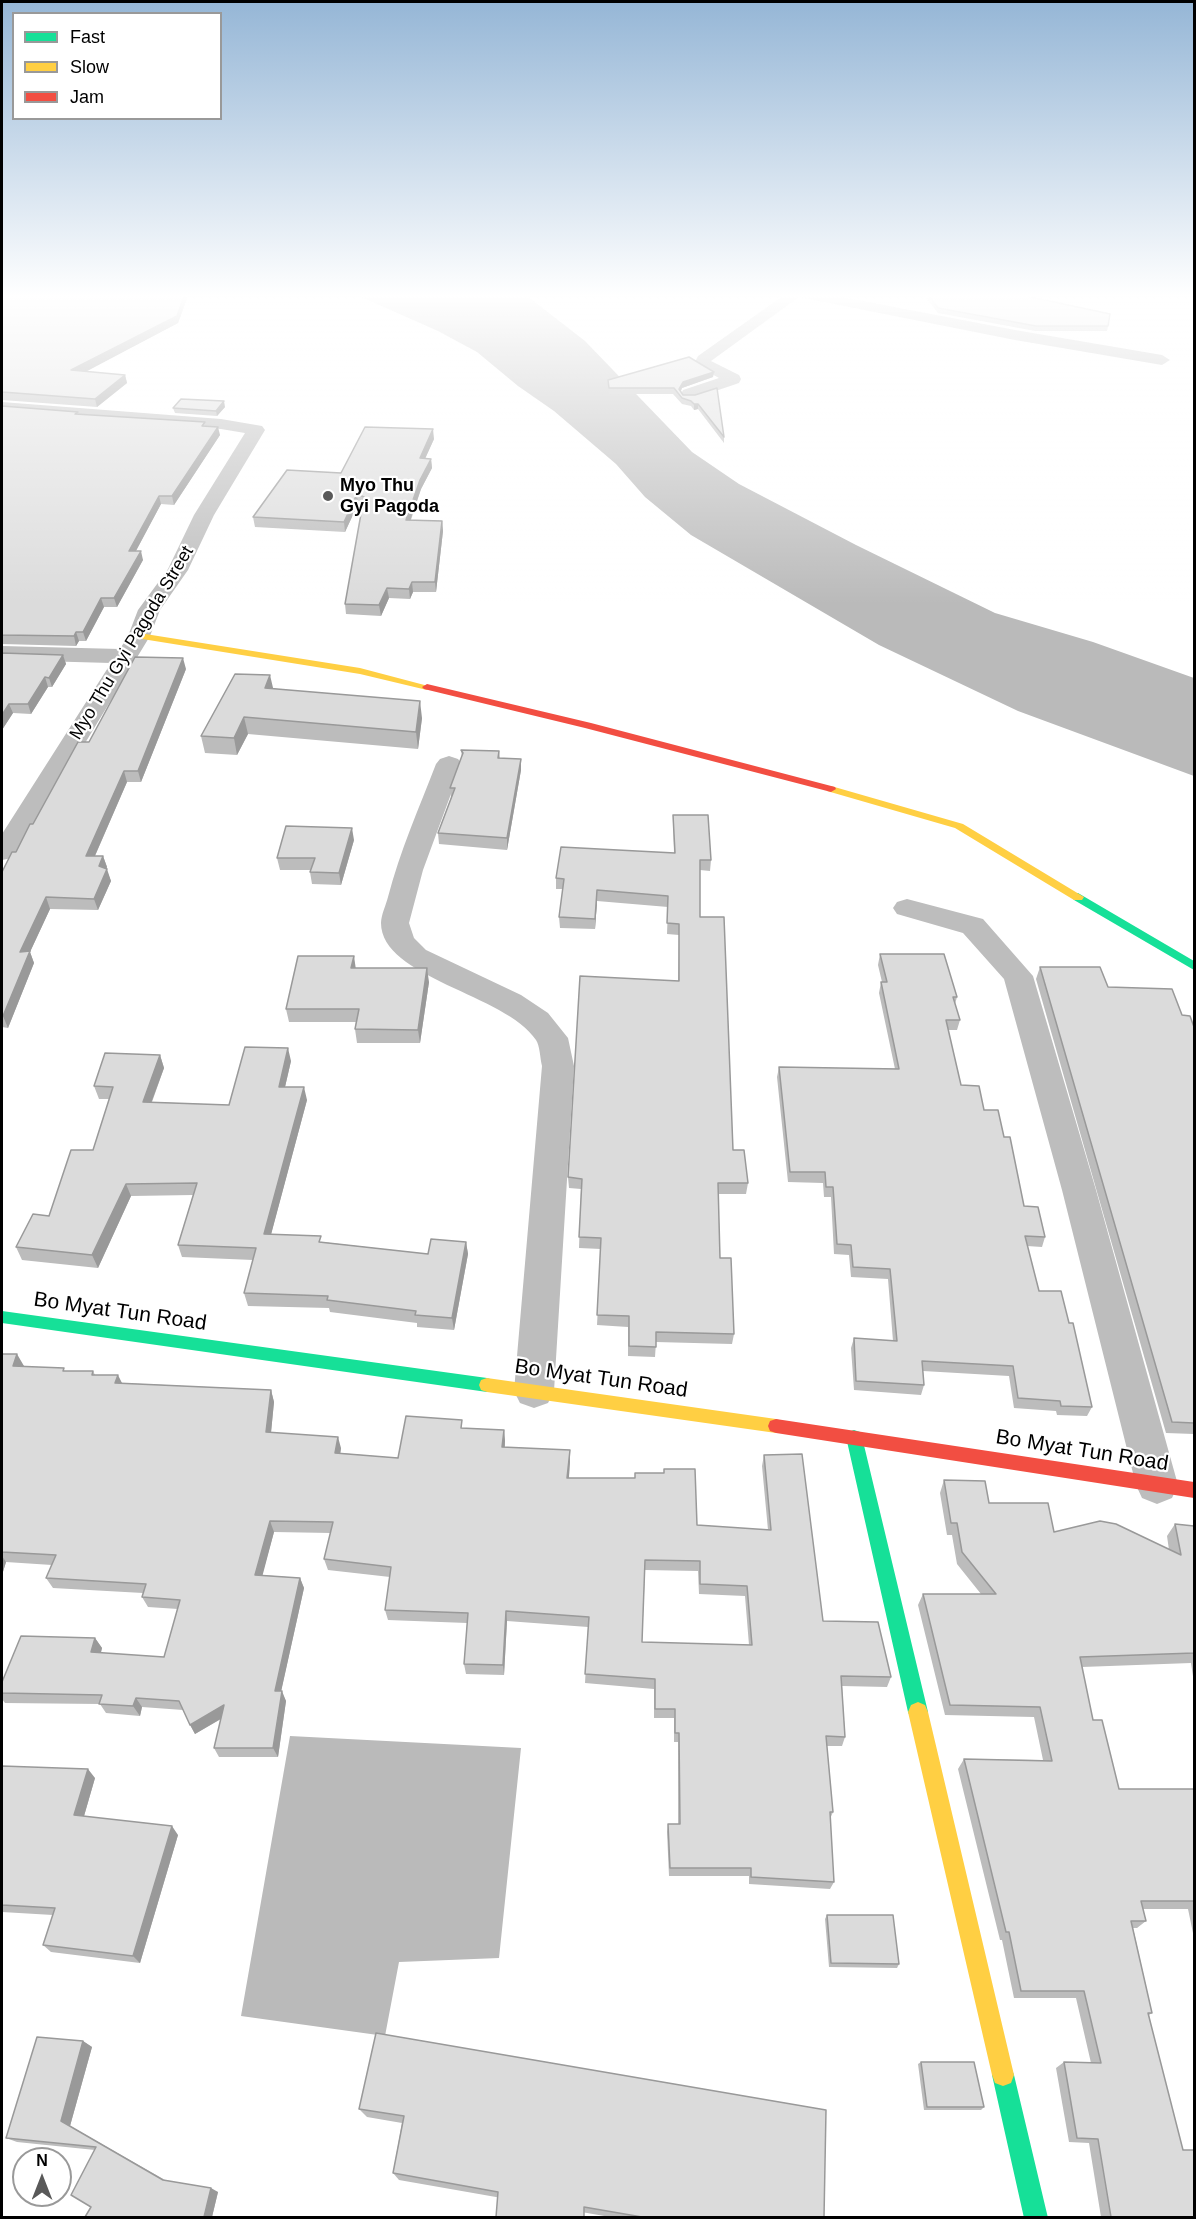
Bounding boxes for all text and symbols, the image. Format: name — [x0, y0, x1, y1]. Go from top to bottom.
legend — [12, 12, 222, 120]
text: Fast — [70, 27, 105, 47]
text: Slow — [70, 57, 109, 77]
text: Jam — [70, 87, 104, 107]
place label: Myo Thu Gyi Pagoda — [340, 475, 439, 518]
marker: Myo Thu Gyi Pagoda — [321, 489, 335, 503]
street label: Myo Thu Gyi Pagoda Street — [66, 542, 198, 744]
street label: Bo Myat Tun Road — [32, 1287, 208, 1337]
street label: Bo Myat Tun Road — [513, 1354, 689, 1404]
street label: Bo Myat Tun Road — [994, 1425, 1170, 1477]
north arrow — [12, 2147, 72, 2207]
text: N — [36, 2152, 48, 2169]

